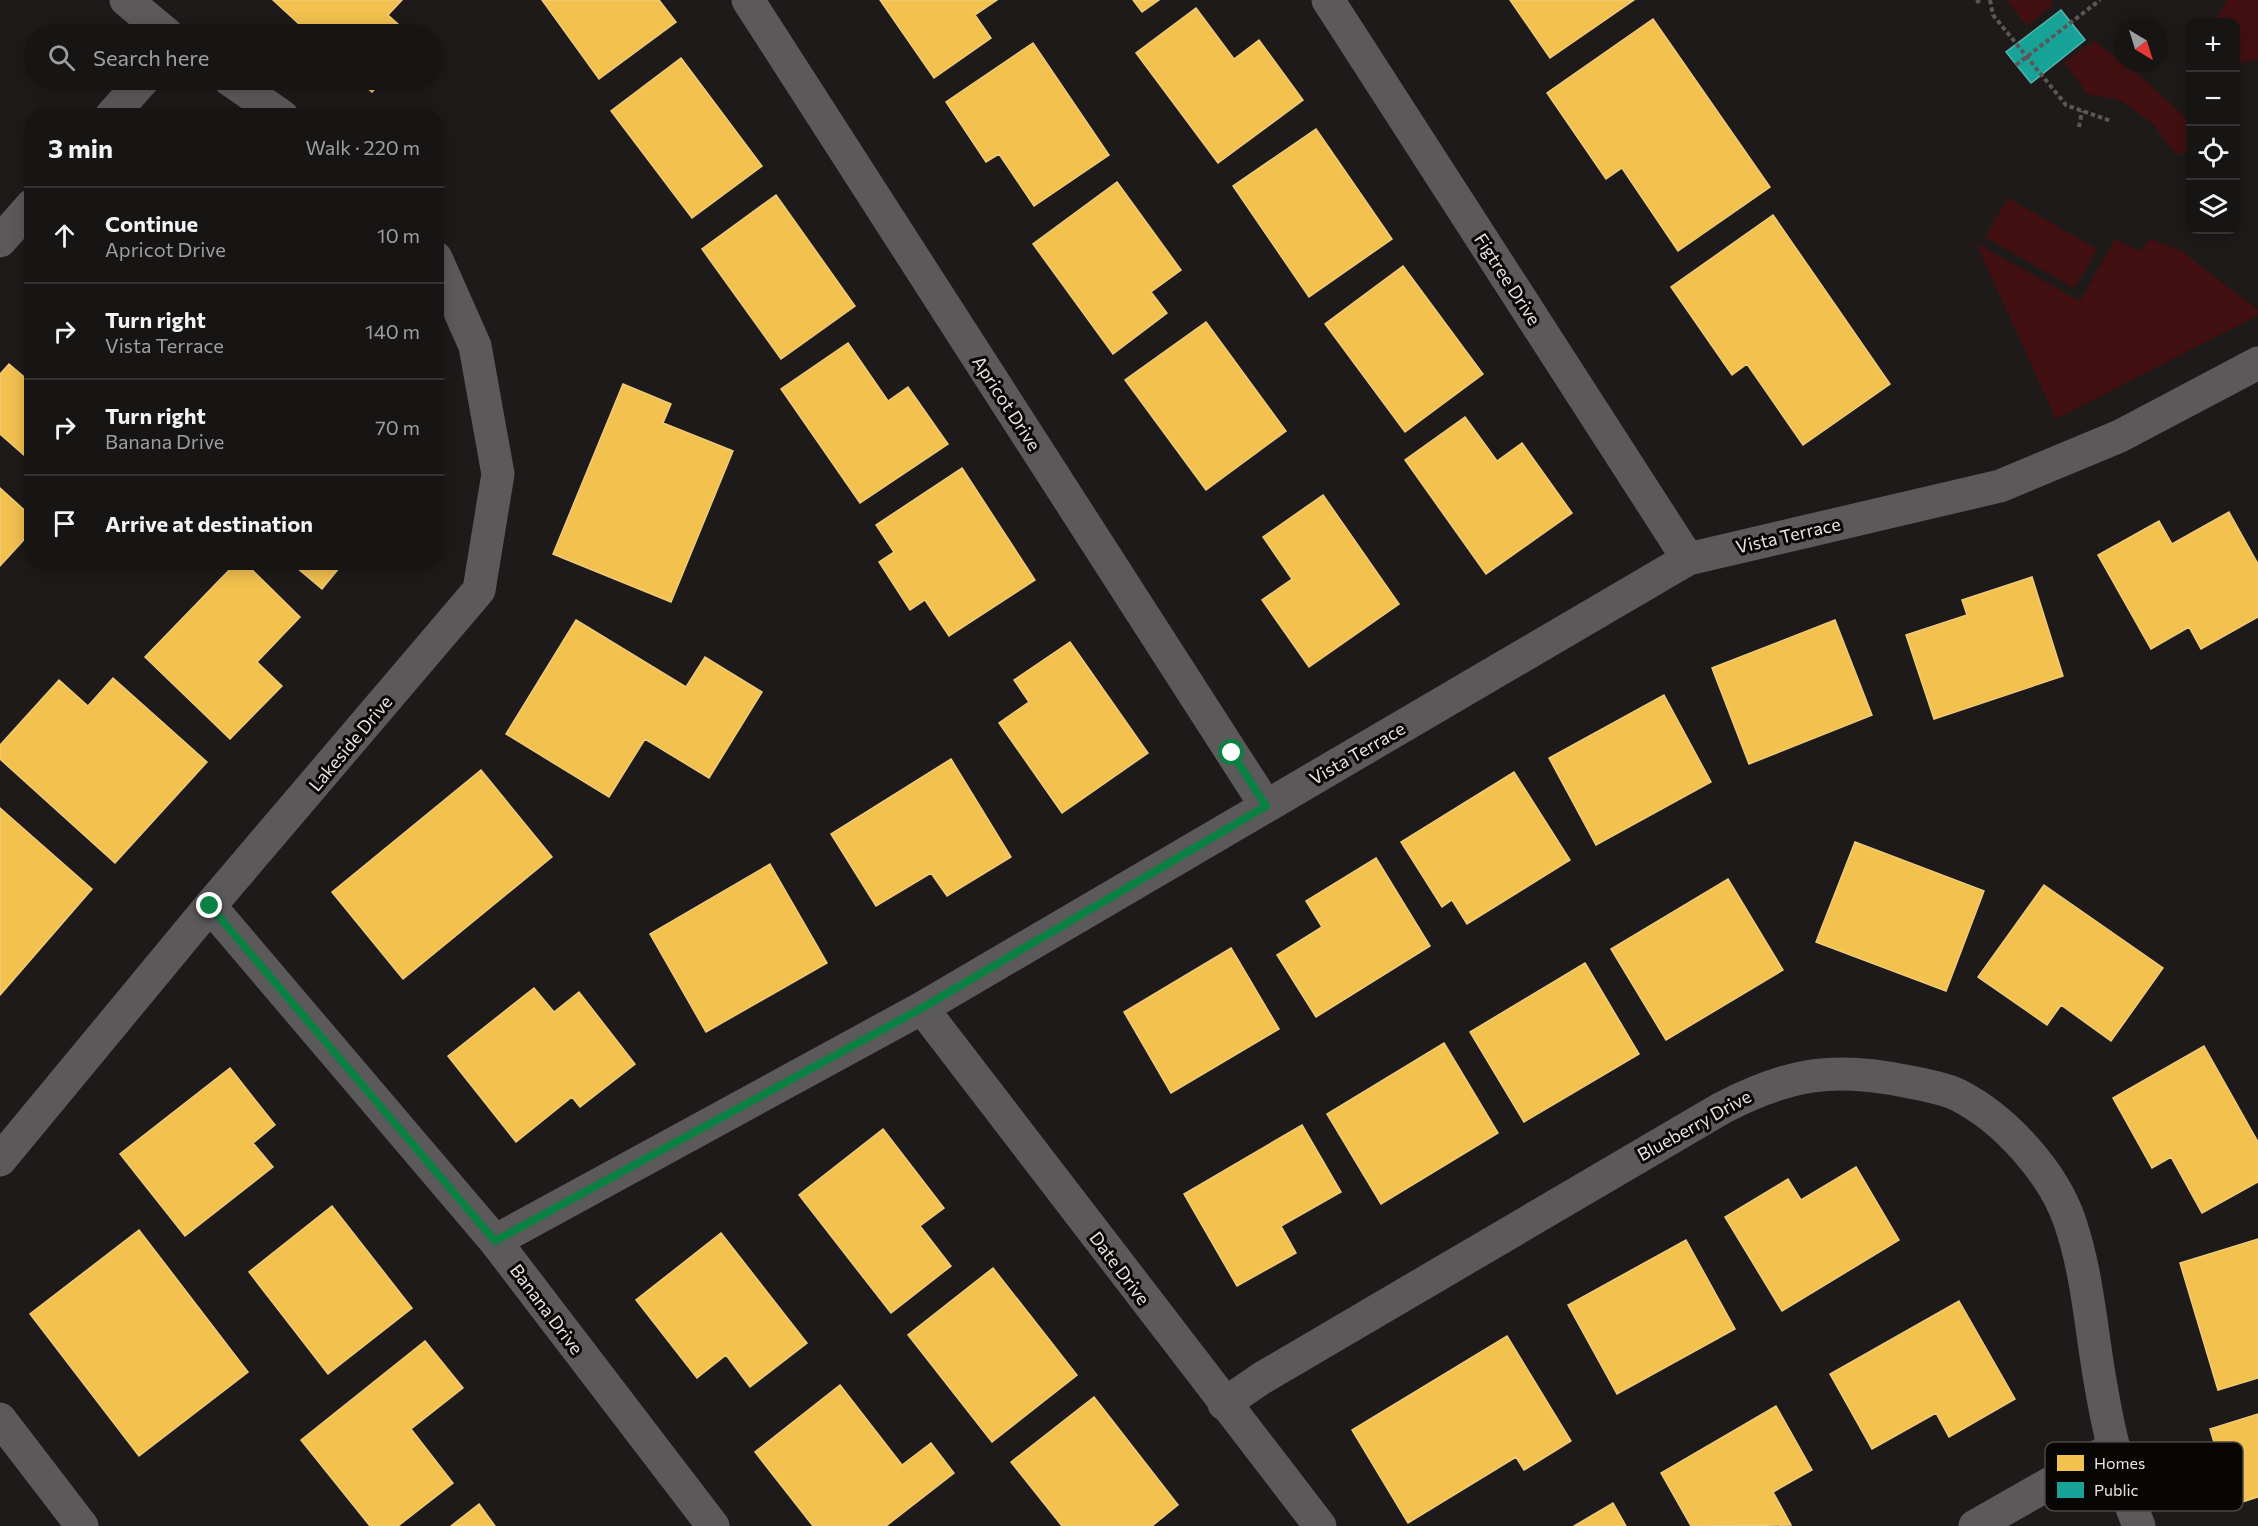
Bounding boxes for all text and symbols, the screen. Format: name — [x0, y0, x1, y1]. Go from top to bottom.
north arrow — [2114, 18, 2168, 72]
map controls — [2186, 18, 2240, 234]
button: + — [2186, 18, 2240, 72]
search box — [24, 24, 444, 90]
icon: search — [45, 41, 78, 74]
text: Search here — [93, 44, 209, 71]
button: − — [2186, 72, 2240, 126]
button: locate — [2186, 126, 2240, 180]
text: 3 min — [48, 132, 113, 163]
text: Walk · 220 m — [305, 135, 420, 159]
button: layers — [2186, 180, 2240, 234]
text: Continue — [105, 210, 198, 237]
icon: ahead — [48, 219, 81, 252]
text: 10 m — [377, 223, 420, 247]
street label: Figtree Drive — [1470, 229, 1546, 329]
text: Apricot Drive — [105, 237, 226, 261]
text: Turn right — [105, 306, 206, 333]
icon: right — [48, 315, 81, 348]
text: 140 m — [365, 319, 420, 343]
text: Vista Terrace — [105, 333, 224, 357]
street label: Apricot Drive — [968, 351, 1046, 455]
text: Turn right — [105, 402, 206, 429]
icon: right — [48, 411, 81, 444]
text: 70 m — [375, 415, 420, 439]
text: Banana Drive — [105, 429, 224, 453]
icon: arrive — [48, 507, 81, 540]
text: Arrive at destination — [105, 510, 313, 537]
street label: Vista Terrace — [1733, 512, 1843, 558]
street label: Lakeside Drive — [304, 691, 396, 795]
street label: Vista Terrace — [1305, 717, 1409, 789]
route start — [1218, 739, 1244, 765]
route end — [196, 892, 222, 918]
street label: Blueberry Drive — [1633, 1085, 1755, 1165]
street label: Date Drive — [1085, 1227, 1155, 1309]
street label: Banana Drive — [506, 1259, 588, 1359]
legend — [2045, 1442, 2243, 1511]
text: Homes — [2094, 1453, 2145, 1472]
text: Public — [2094, 1480, 2139, 1499]

